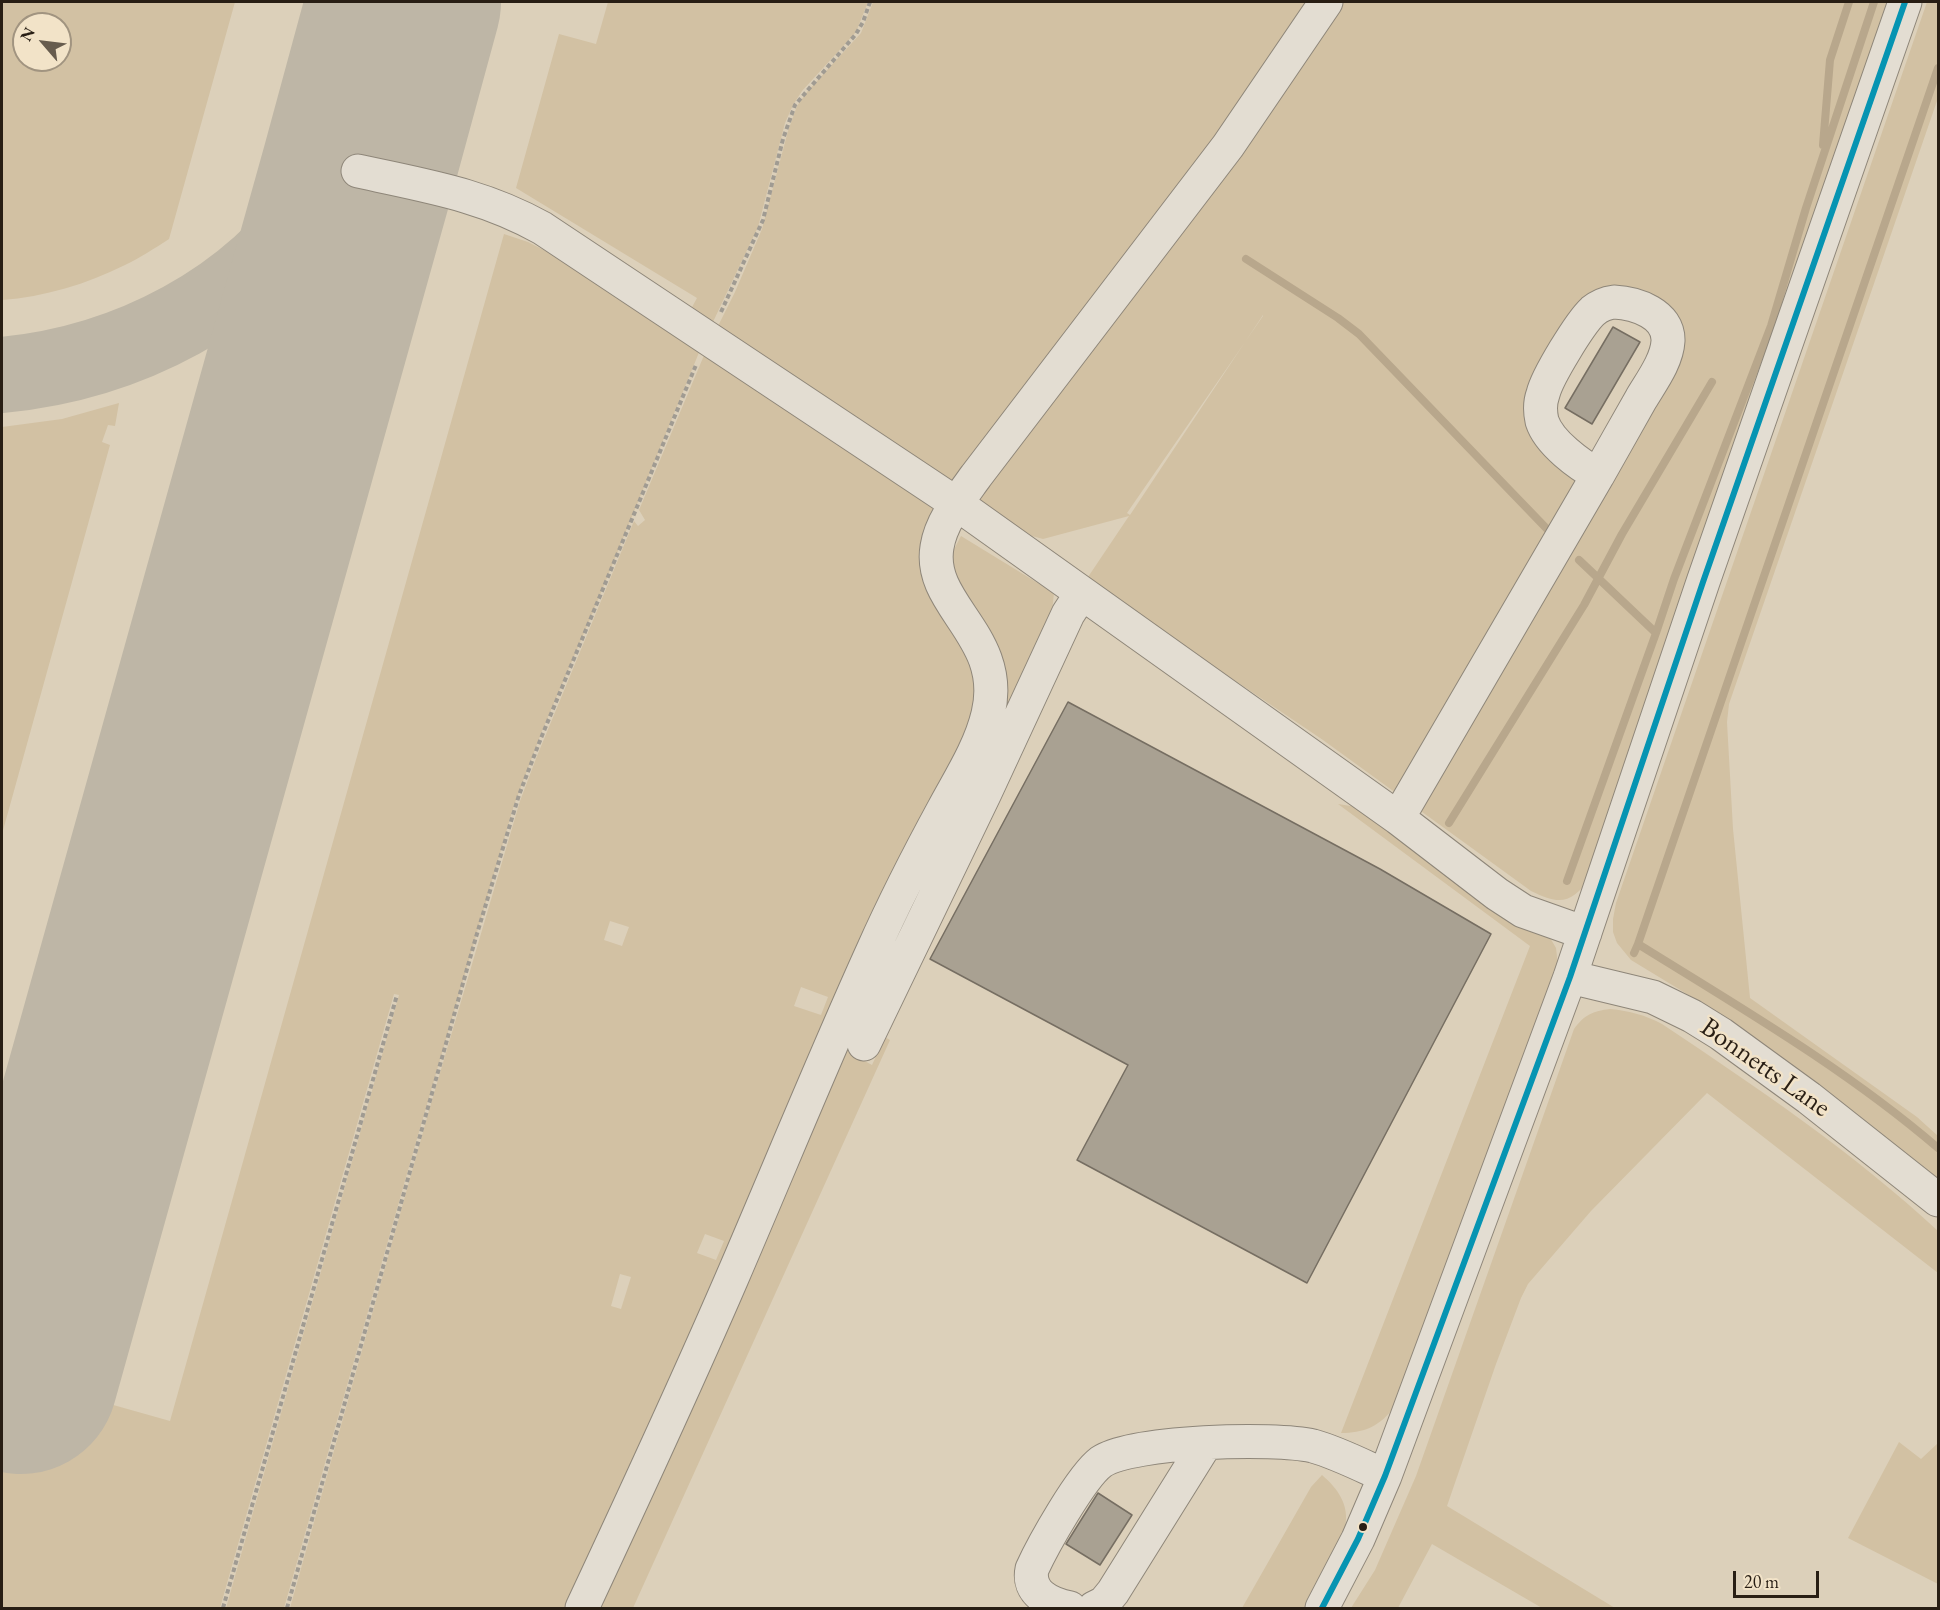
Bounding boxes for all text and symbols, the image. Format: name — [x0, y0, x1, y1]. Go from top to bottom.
north arrow — [12, 12, 72, 72]
text: N — [15, 24, 40, 45]
street label: Bonnetts Lane — [1694, 1012, 1836, 1124]
unlabelled marker — [1357, 1521, 1369, 1533]
scale bar — [1736, 1559, 1822, 1597]
text: 20 m — [1744, 1570, 1779, 1593]

